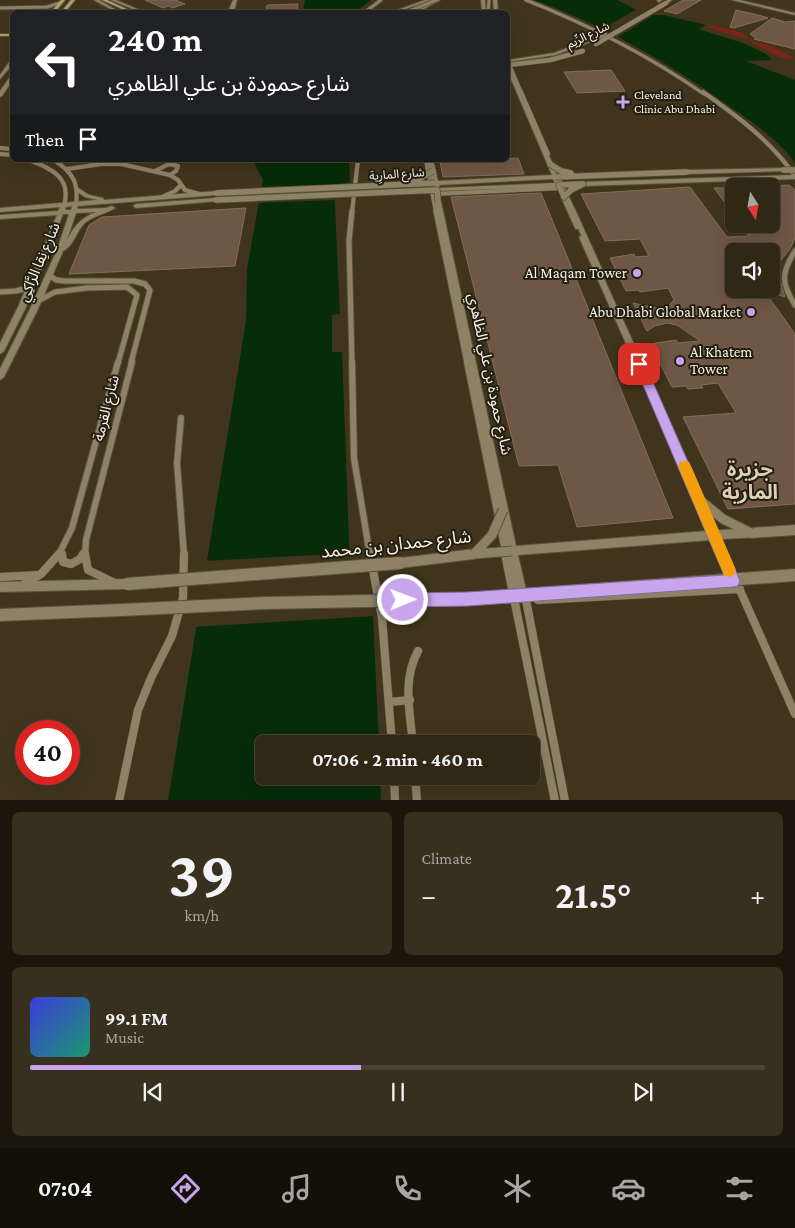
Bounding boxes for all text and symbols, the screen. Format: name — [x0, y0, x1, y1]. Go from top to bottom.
street label: شارع الرِّيم — [564, 19, 613, 53]
text: 240 m — [108, 20, 202, 59]
icon: left — [25, 30, 90, 95]
text: شارع حمودة بن علي الظاهري — [108, 71, 350, 96]
place label: Cleveland Clinic Abu Dhabi — [634, 88, 715, 116]
marker: Cleveland Clinic Abu Dhabi — [616, 95, 630, 109]
icon: arrive — [74, 125, 102, 153]
text: Then — [25, 129, 64, 150]
street label: شارع المارِية — [369, 165, 425, 185]
north arrow — [725, 178, 780, 232]
map controls — [725, 178, 780, 298]
street label: شارع نِقا الرَّاكِي — [15, 220, 67, 306]
button: sound — [725, 243, 780, 298]
place label: Al Maqam Tower — [525, 265, 628, 282]
marker: Al Maqam Tower — [631, 267, 643, 279]
street label: شارع حمودة بن علي الظاهري — [461, 292, 515, 457]
place label: Abu Dhabi Global Market — [589, 304, 742, 320]
marker: Abu Dhabi Global Market — [745, 306, 757, 318]
pin — [618, 343, 660, 385]
place label: Al Khatem Tower — [690, 344, 752, 377]
icon: arrive — [625, 350, 653, 378]
marker: Al Khatem Tower — [674, 355, 686, 367]
street label: شارع القرمة — [90, 373, 126, 444]
district label: جزيرة المارية — [722, 458, 778, 504]
street label: شارع حمدان بن محمد — [320, 526, 473, 566]
position arrow — [376, 573, 428, 625]
speed limit sign: 40 — [15, 720, 80, 785]
text: 07:06 · 2 min · 460 m — [312, 749, 483, 770]
text: 39 — [168, 838, 235, 910]
text: Climate — [422, 850, 472, 867]
text: 21.5° — [555, 874, 632, 916]
text: − — [422, 880, 436, 911]
text: + — [750, 880, 765, 911]
text: km/h — [185, 907, 219, 924]
text: 99.1 FM — [105, 1008, 168, 1029]
text: Music — [105, 1029, 144, 1046]
icon: previous — [139, 1078, 167, 1106]
icon: pause — [384, 1078, 412, 1106]
icon: next — [629, 1078, 657, 1106]
icon: directions — [168, 1171, 203, 1206]
icon: music — [279, 1171, 314, 1206]
icon: phone — [390, 1171, 425, 1206]
icon: climate — [500, 1171, 535, 1206]
icon: car — [611, 1171, 646, 1206]
icon: filters — [722, 1171, 757, 1206]
text: 07:04 — [38, 1176, 92, 1201]

